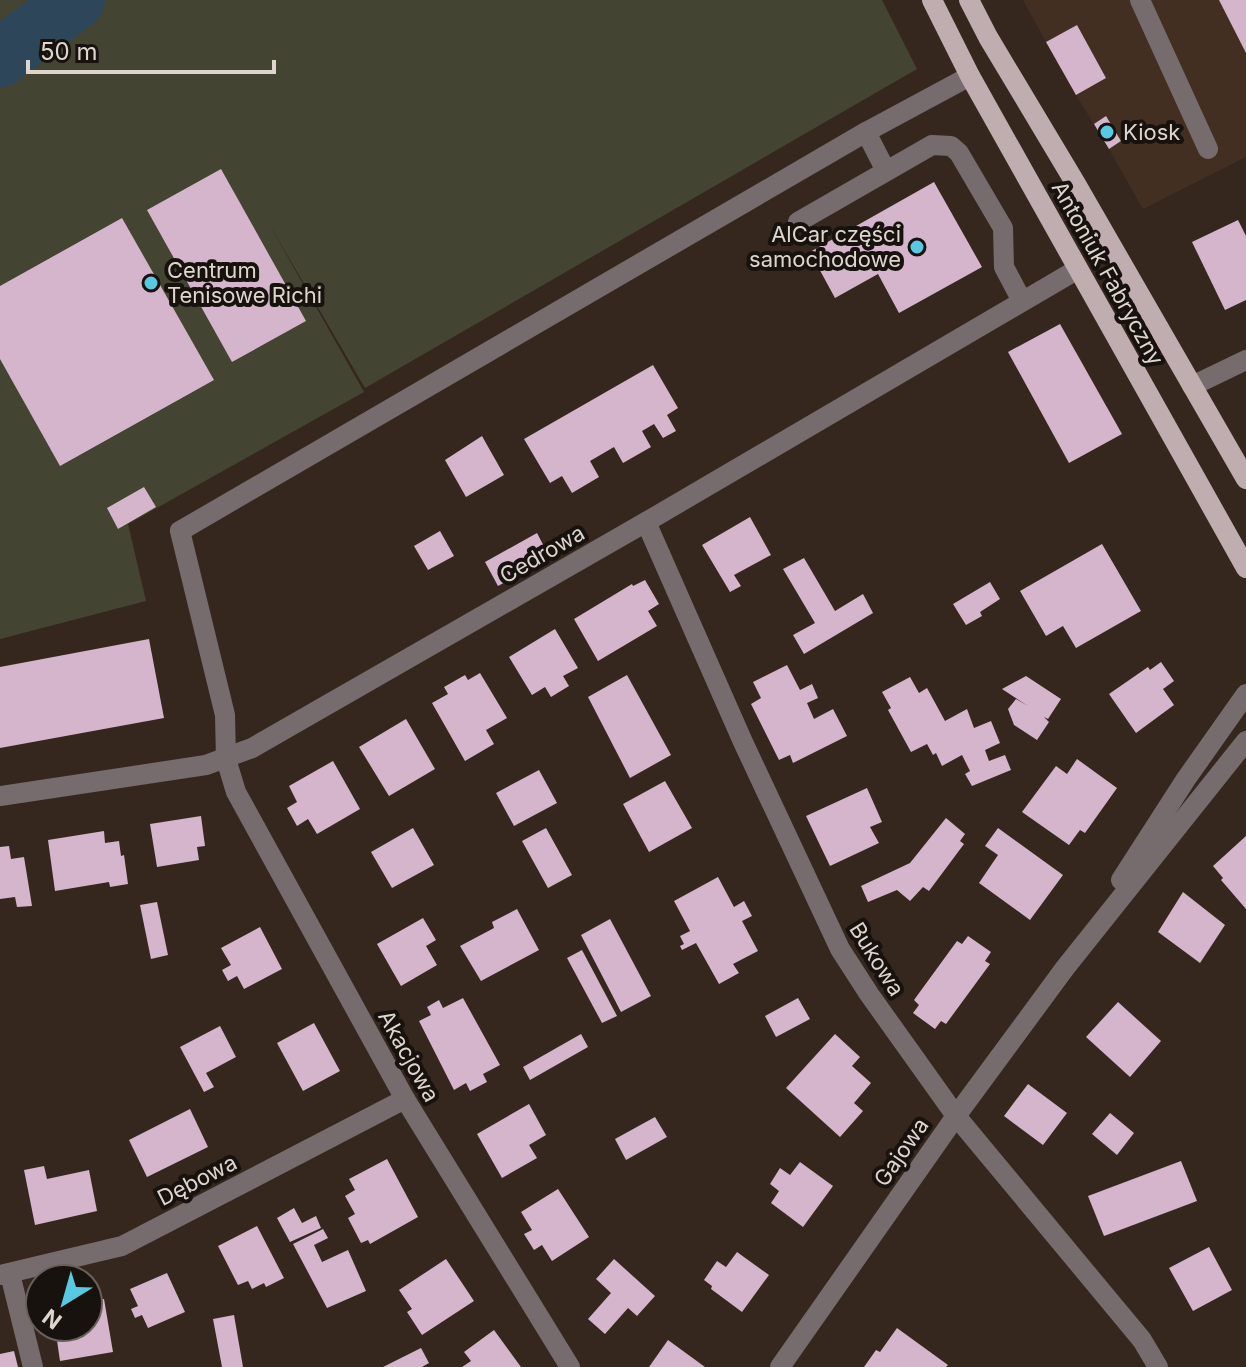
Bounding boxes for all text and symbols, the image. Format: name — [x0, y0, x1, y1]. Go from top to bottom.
scale bar — [28, 24, 274, 74]
text: 50 m — [40, 37, 98, 66]
place label: Kiosk — [1123, 119, 1180, 145]
marker: Kiosk — [1098, 123, 1116, 141]
street label: Antoniuk Fabryczny — [1047, 177, 1169, 369]
place label: AlCar części samochodowe — [749, 221, 901, 272]
marker: AlCar części samochodowe — [908, 238, 926, 256]
place label: Centrum Tenisowe Richi — [167, 257, 322, 308]
marker: Centrum Tenisowe Richi — [142, 274, 160, 292]
street label: Cedrowa — [495, 519, 589, 589]
street label: Bukowa — [844, 917, 910, 1001]
street label: Akacjowa — [373, 1006, 445, 1106]
street label: Gajowa — [868, 1113, 934, 1191]
street label: Dębowa — [153, 1149, 241, 1211]
north arrow — [24, 1263, 104, 1343]
text: N — [37, 1304, 66, 1334]

